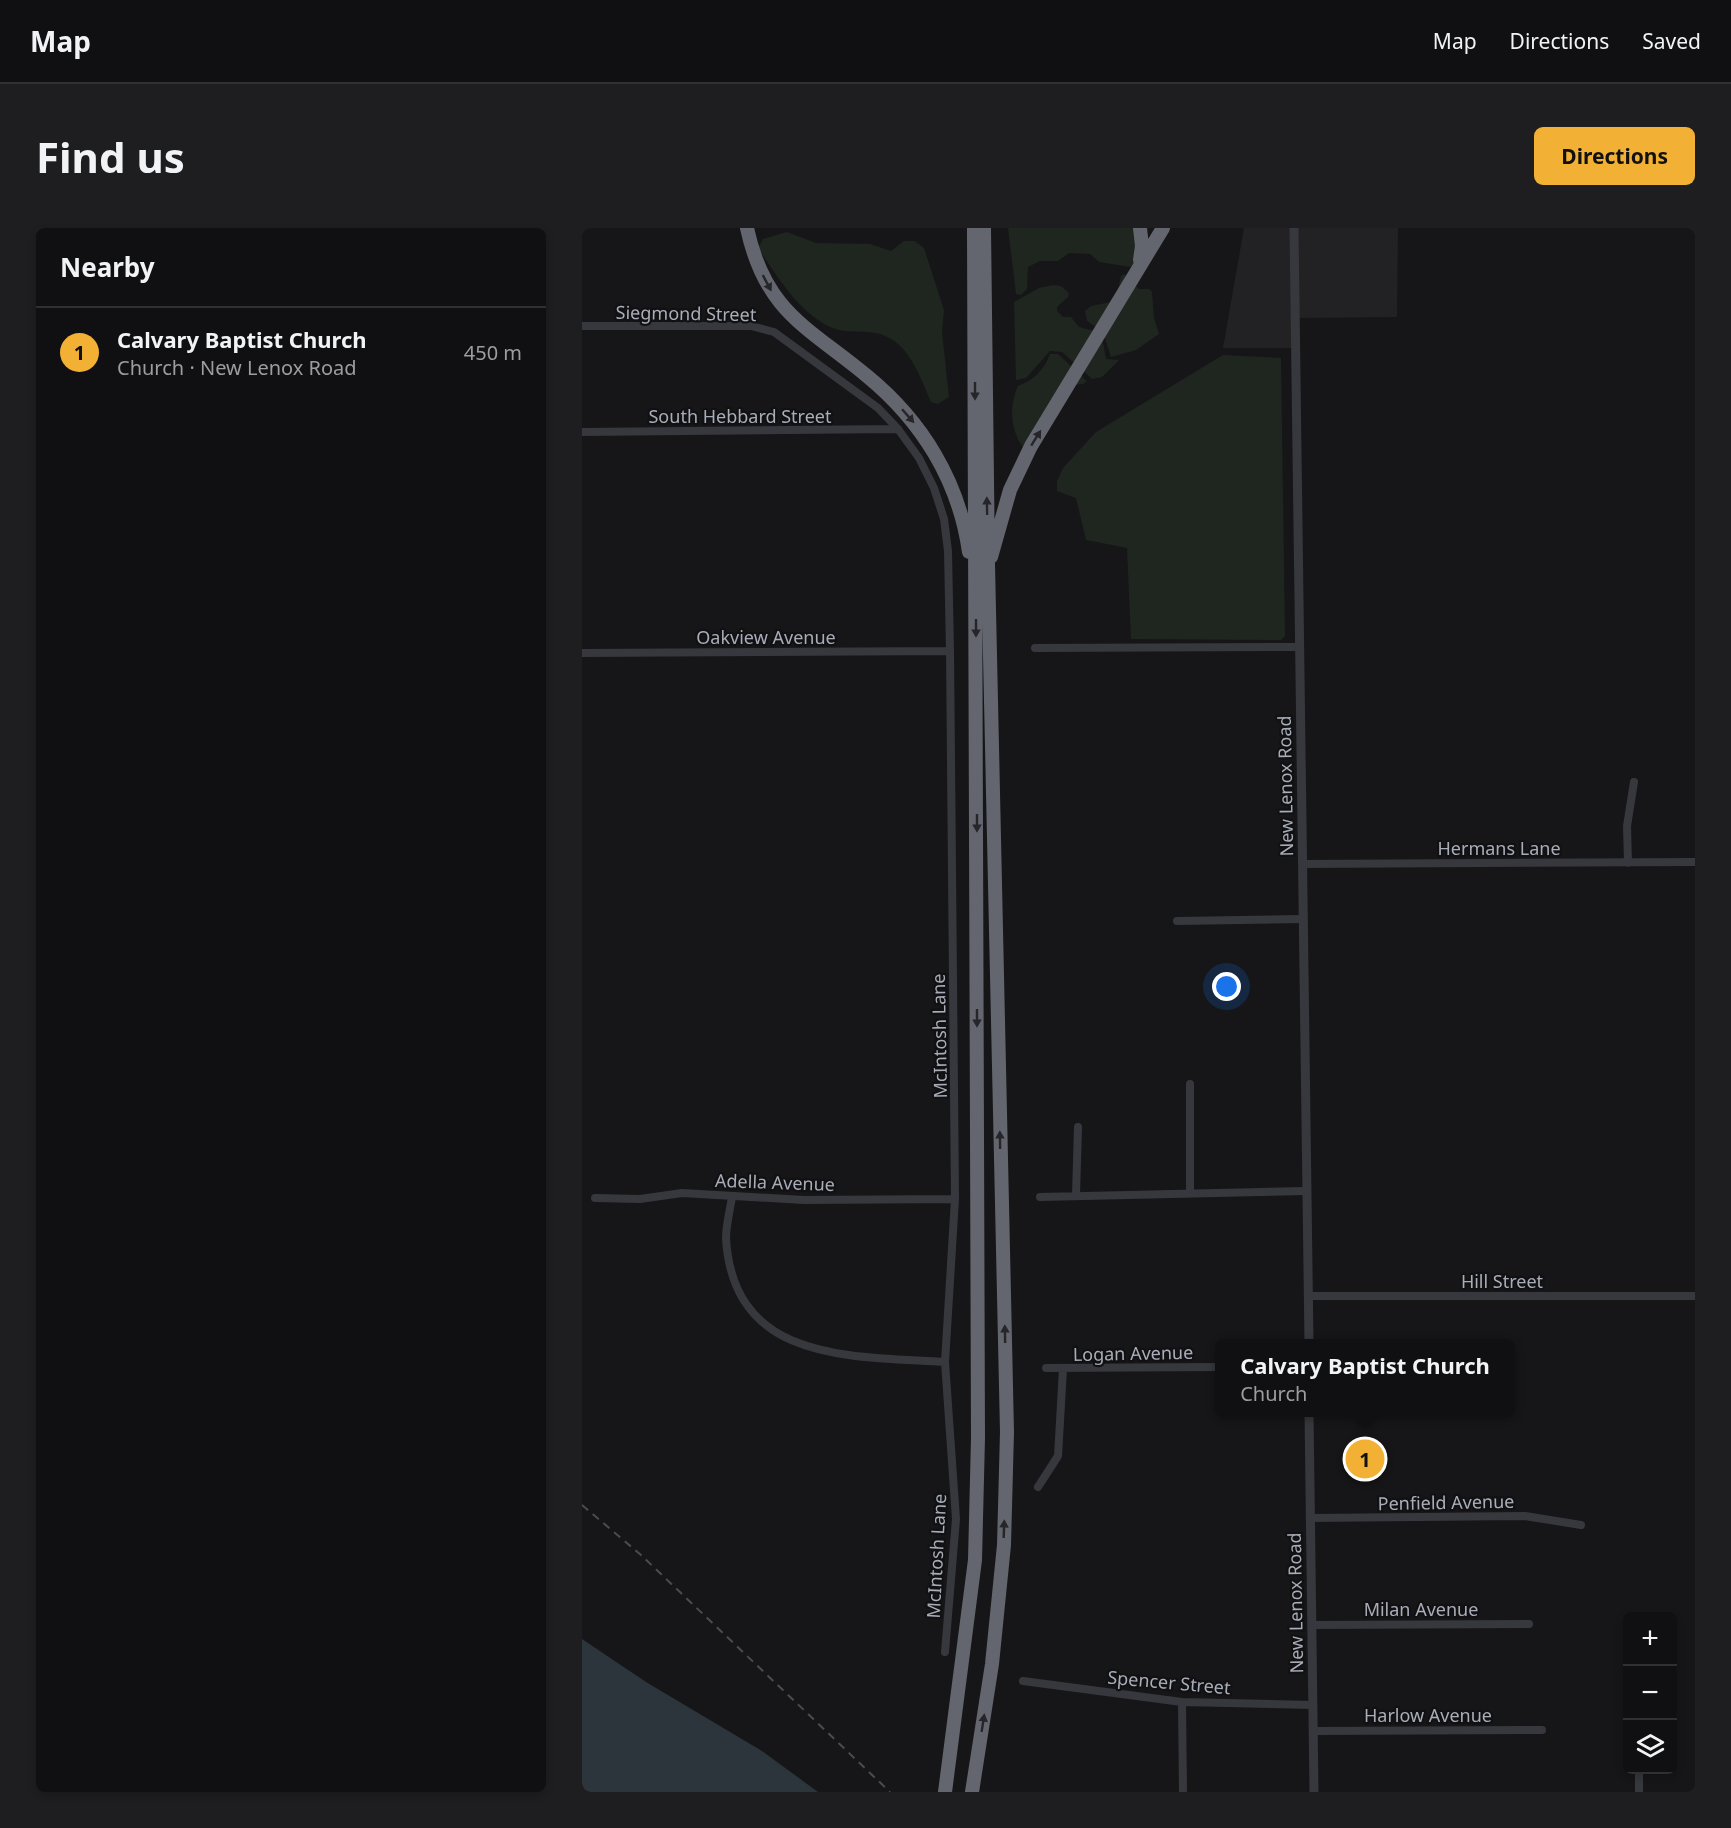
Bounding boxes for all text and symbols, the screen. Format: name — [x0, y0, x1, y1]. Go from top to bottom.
text: Map — [30, 22, 91, 60]
text: Map — [1433, 27, 1477, 55]
text: Directions — [1510, 27, 1609, 55]
text: Saved — [1642, 27, 1701, 55]
button: Directions — [1534, 127, 1695, 185]
text: Find us — [36, 128, 185, 185]
text: Nearby — [60, 249, 155, 285]
one-way arrow — [762, 274, 772, 291]
street label: Siegmond Street — [615, 300, 757, 326]
text: Calvary Baptist Church — [117, 324, 367, 354]
text: 1 — [74, 339, 85, 366]
text: 450 m — [464, 339, 522, 366]
text: Church · New Lenox Road — [117, 354, 357, 381]
one-way arrow — [970, 382, 980, 401]
street label: South Hebbard Street — [648, 404, 832, 428]
one-way arrow — [901, 408, 915, 423]
one-way arrow — [1031, 430, 1042, 446]
one-way arrow — [983, 496, 992, 515]
one-way arrow — [971, 619, 981, 638]
street label: Oakview Avenue — [696, 625, 836, 649]
street label: New Lenox Road — [1272, 715, 1298, 857]
one-way arrow — [972, 814, 982, 833]
street label: Hermans Lane — [1437, 836, 1561, 860]
your location — [1212, 972, 1241, 1001]
street label: McIntosh Lane — [926, 973, 952, 1099]
one-way arrow — [972, 1009, 982, 1028]
one-way arrow — [996, 1130, 1005, 1149]
street label: Adella Avenue — [715, 1168, 835, 1196]
street label: Hill Street — [1461, 1269, 1544, 1293]
one-way arrow — [1000, 1325, 1009, 1344]
popup — [1215, 1339, 1515, 1417]
street label: Logan Avenue — [1073, 1340, 1193, 1366]
text: Calvary Baptist Church — [1240, 1350, 1490, 1380]
text: Church — [1240, 1380, 1307, 1407]
pin: 1 — [1346, 1436, 1384, 1482]
street label: Penfield Avenue — [1377, 1489, 1515, 1515]
street label: McIntosh Lane — [921, 1493, 951, 1619]
one-way arrow — [999, 1520, 1009, 1539]
street label: New Lenox Road — [1282, 1532, 1308, 1674]
street label: Milan Avenue — [1364, 1597, 1478, 1621]
map controls — [1623, 1612, 1677, 1774]
button: + — [1623, 1612, 1677, 1666]
street label: Spencer Street — [1106, 1665, 1232, 1699]
button: − — [1623, 1666, 1677, 1720]
street label: Harlow Avenue — [1364, 1703, 1492, 1727]
one-way arrow — [978, 1713, 987, 1732]
button: layers — [1623, 1720, 1677, 1774]

